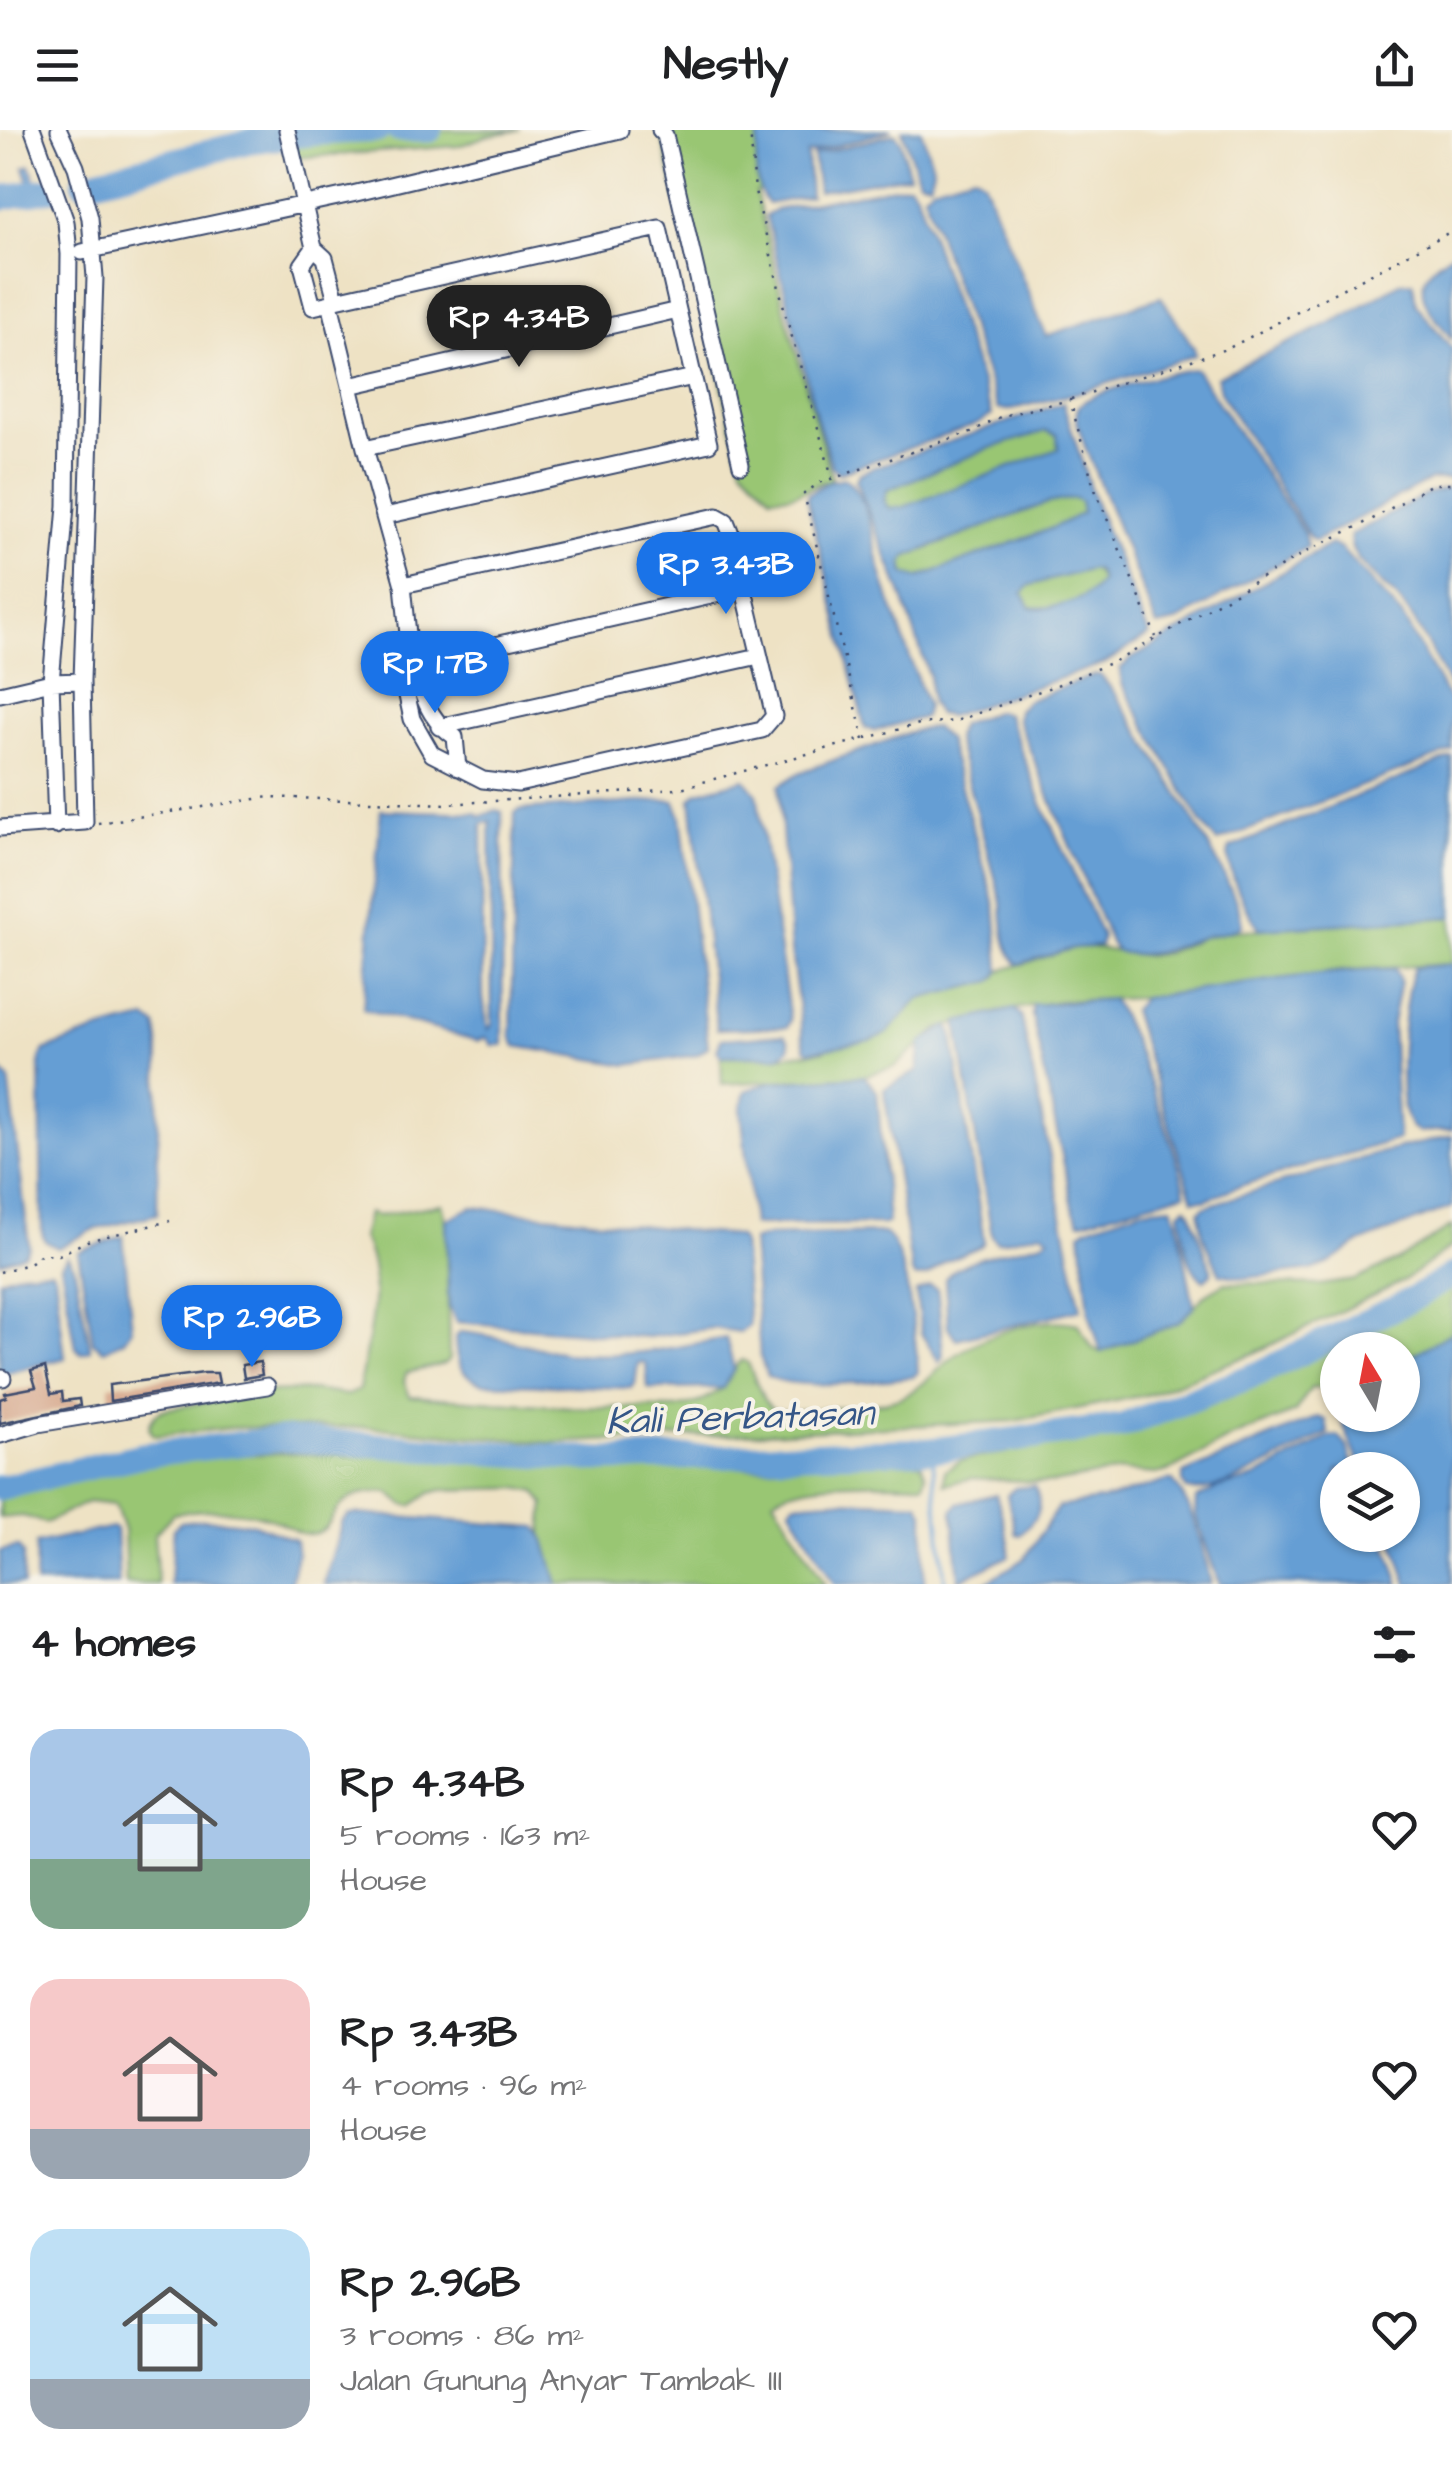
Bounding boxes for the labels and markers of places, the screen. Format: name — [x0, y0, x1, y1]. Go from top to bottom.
pin: Rp 4.34B — [416, 285, 622, 370]
pin: Rp 3.43B — [623, 532, 829, 617]
pin: Rp 1.7B — [343, 631, 527, 716]
pin: Rp 2.96B — [149, 1285, 355, 1370]

